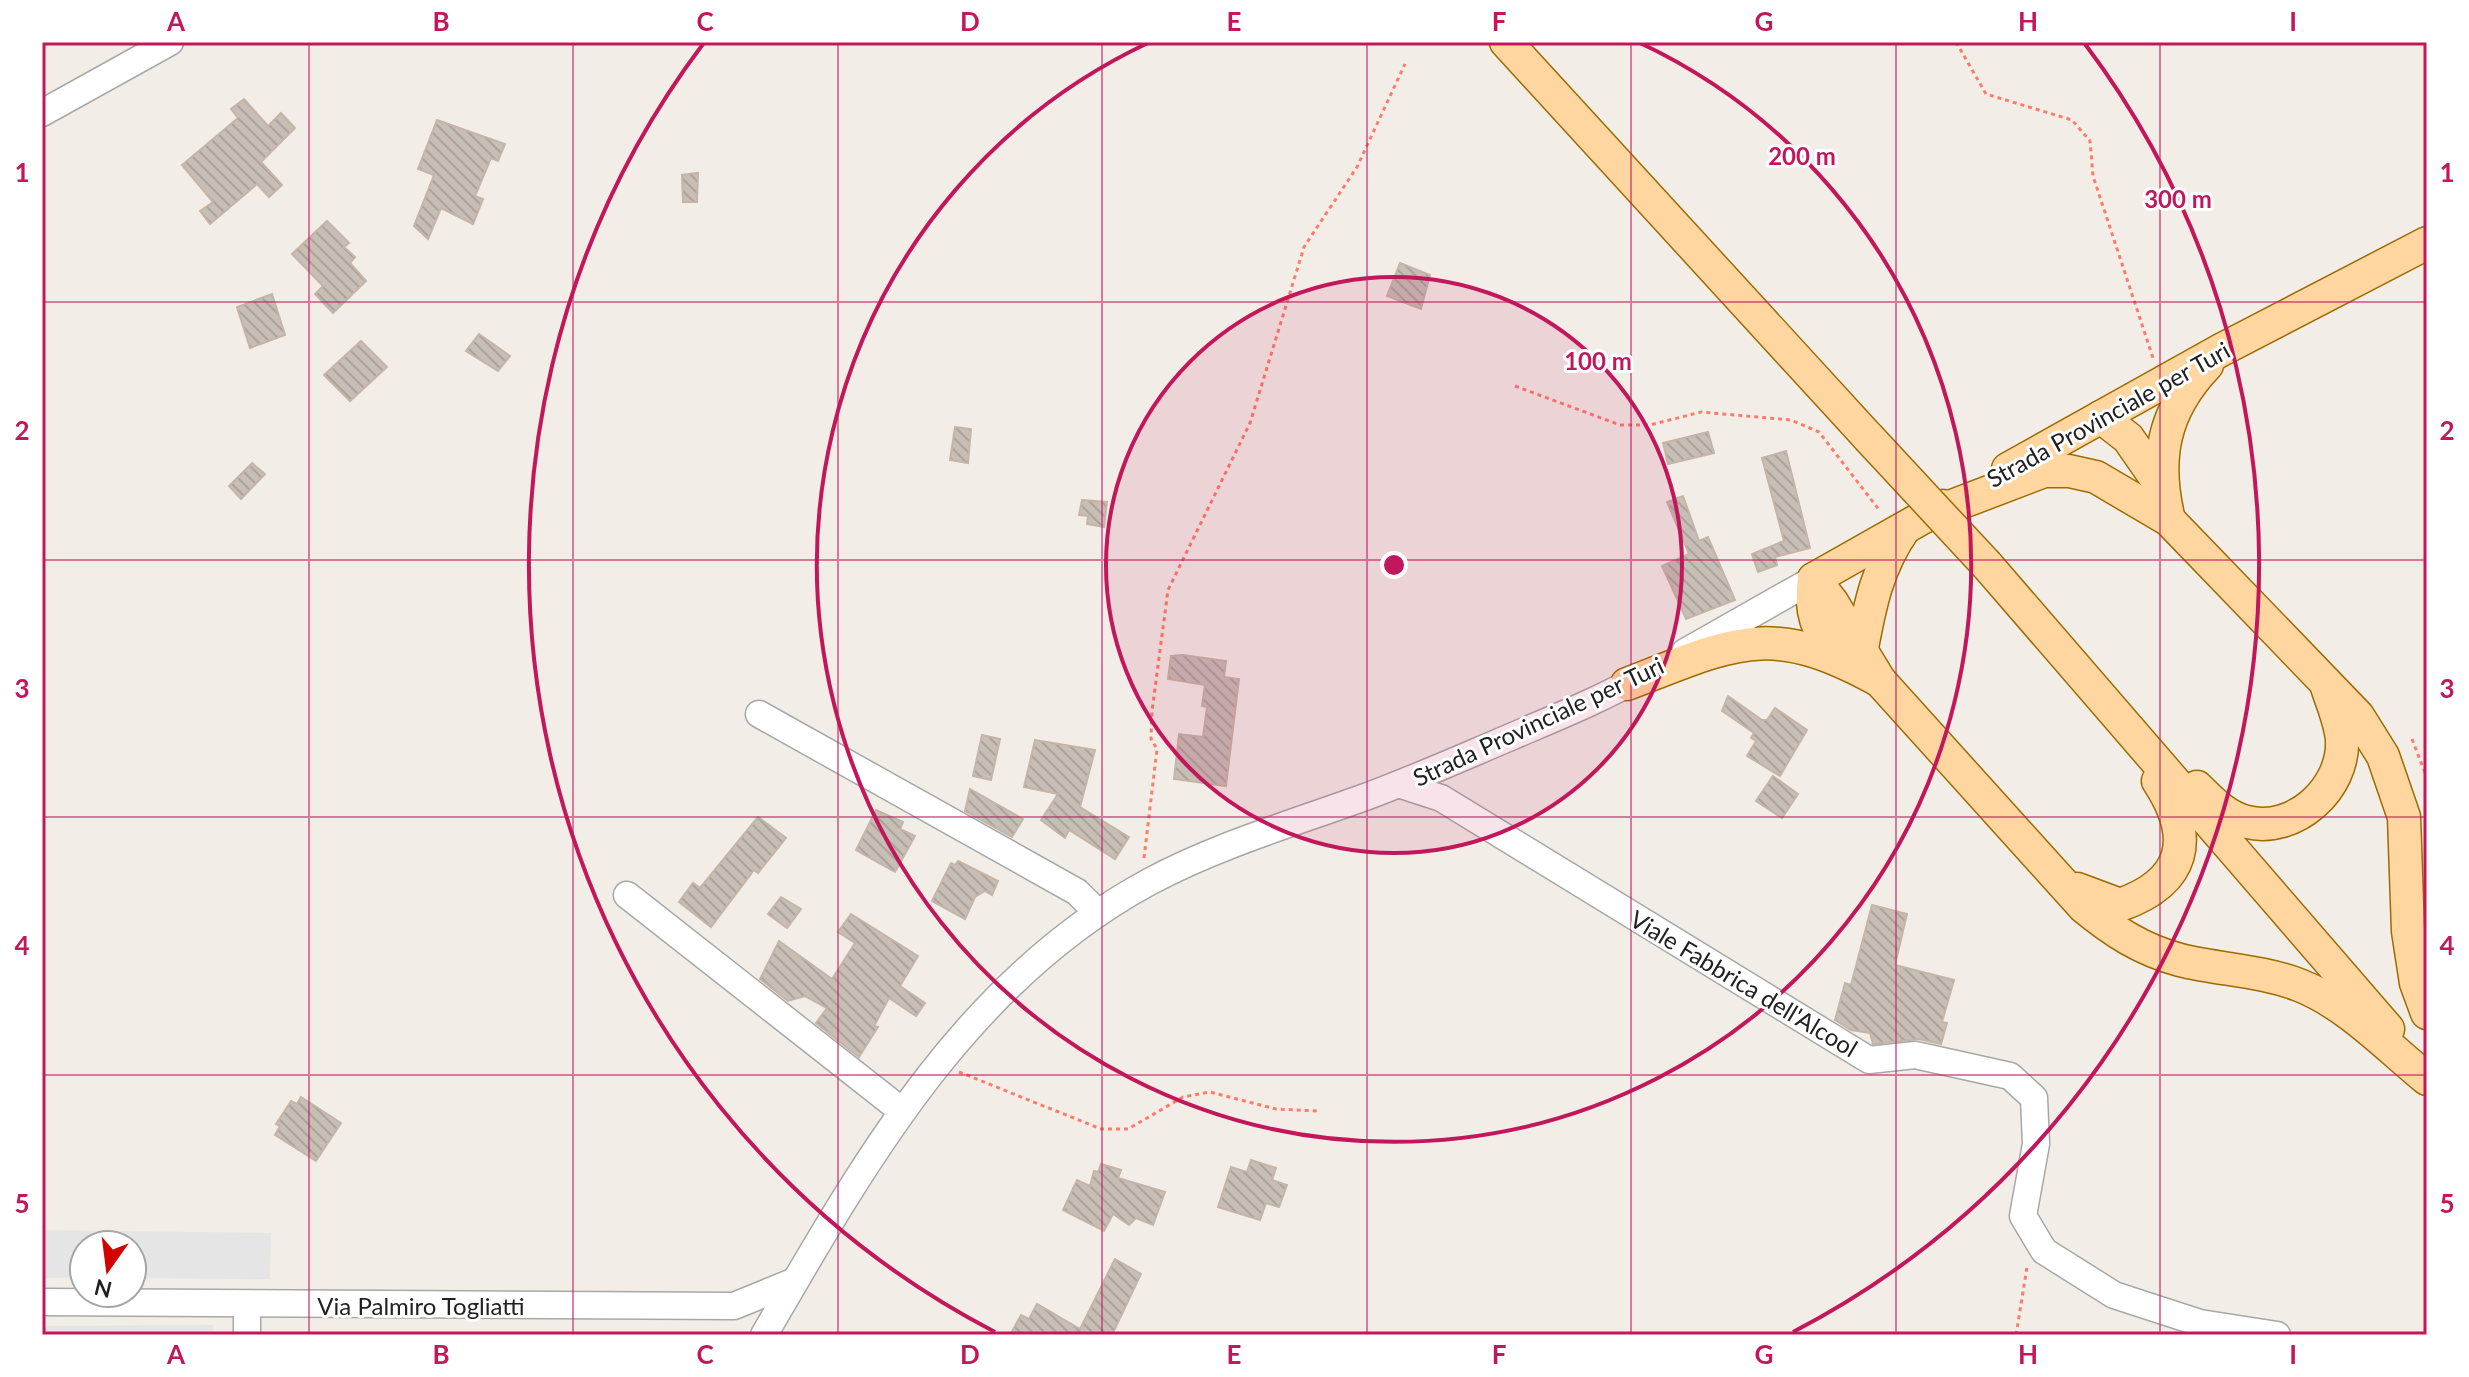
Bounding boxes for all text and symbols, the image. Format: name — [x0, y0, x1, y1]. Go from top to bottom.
text: A — [166, 5, 186, 37]
text: B — [432, 5, 450, 37]
text: C — [696, 5, 714, 37]
text: D — [960, 5, 980, 37]
text: E — [1227, 5, 1241, 37]
text: F — [1492, 5, 1506, 37]
text: G — [1755, 5, 1773, 37]
text: H — [2018, 5, 2038, 37]
text: I — [2289, 5, 2297, 37]
text: 200 m — [1768, 141, 1836, 170]
text: 1 — [14, 156, 30, 188]
text: 1 — [2439, 156, 2455, 188]
text: 300 m — [2144, 184, 2212, 213]
street label: Strada Provinciale per Turi — [1981, 335, 2235, 493]
text: 100 m — [1564, 346, 1632, 375]
text: 2 — [14, 414, 30, 446]
text: 2 — [2439, 414, 2455, 446]
centre of rings — [1380, 551, 1408, 579]
street label: Strada Provinciale per Turi — [1408, 650, 1668, 792]
text: 3 — [14, 672, 30, 704]
text: 3 — [2439, 672, 2455, 704]
street label: Viale Fabbrica dell'Alcool — [1625, 904, 1863, 1062]
text: 4 — [14, 929, 30, 961]
text: 4 — [2439, 929, 2455, 961]
text: 5 — [14, 1187, 30, 1219]
text: 5 — [2439, 1187, 2455, 1219]
north arrow — [68, 1229, 148, 1309]
text: N — [92, 1274, 115, 1304]
street label: Via Palmiro Togliatti — [317, 1291, 525, 1320]
text: A — [166, 1338, 186, 1370]
text: B — [432, 1338, 450, 1370]
text: C — [696, 1338, 714, 1370]
text: D — [960, 1338, 980, 1370]
text: E — [1227, 1338, 1241, 1370]
text: F — [1492, 1338, 1506, 1370]
text: G — [1755, 1338, 1773, 1370]
text: H — [2018, 1338, 2038, 1370]
text: I — [2289, 1338, 2297, 1370]

